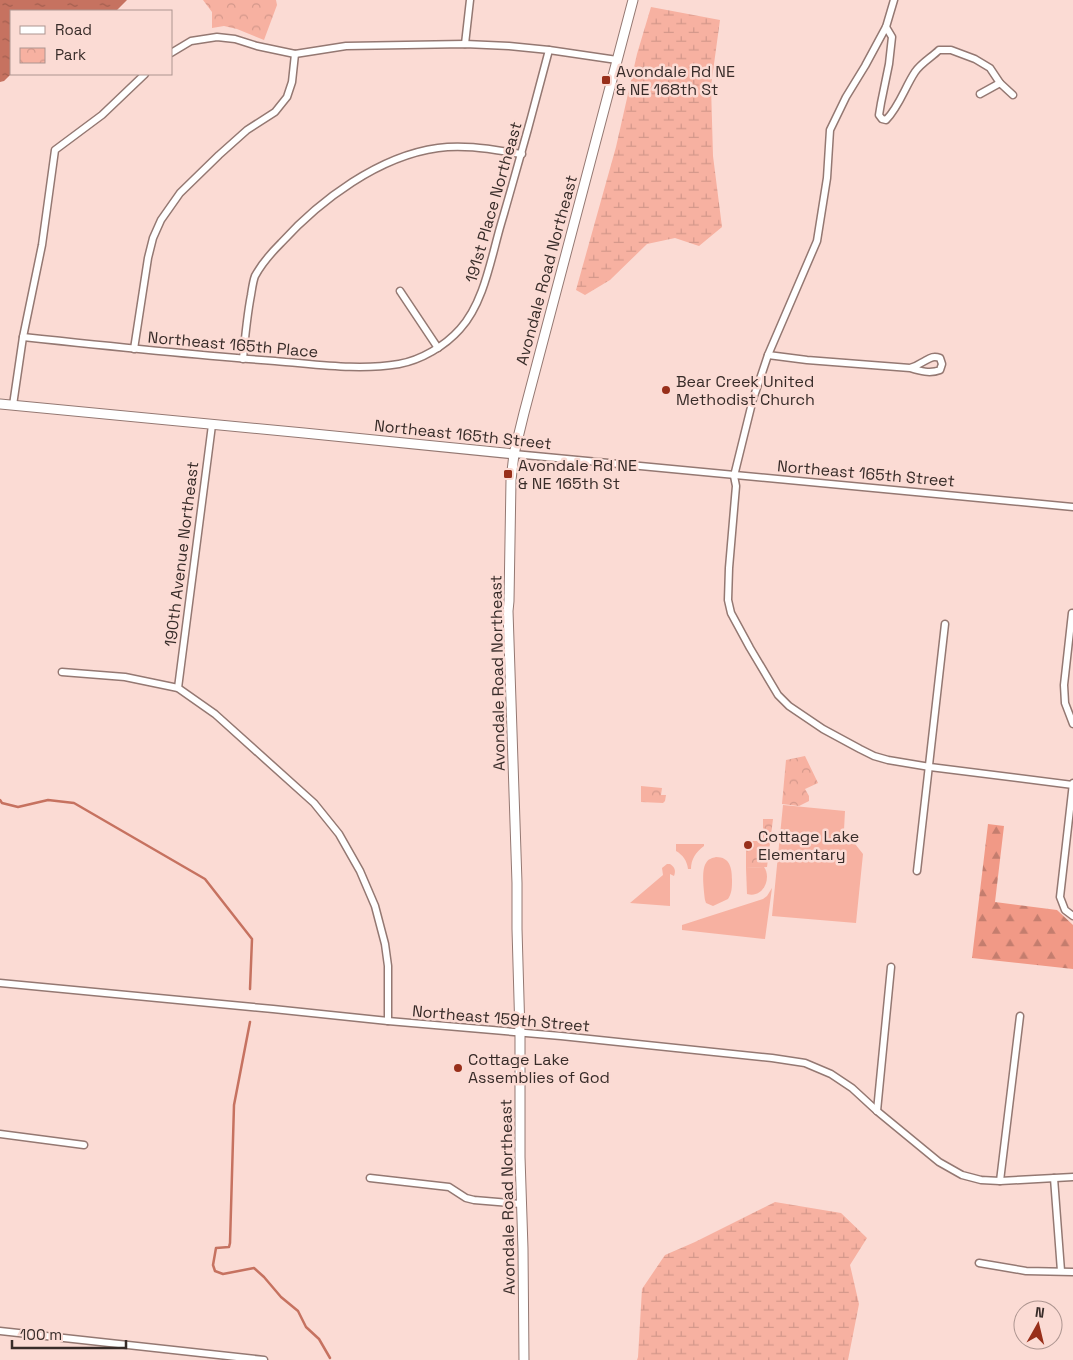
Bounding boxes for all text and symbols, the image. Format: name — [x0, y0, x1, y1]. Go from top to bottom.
legend — [10, 10, 172, 75]
text: Road — [55, 20, 92, 39]
text: Park — [55, 45, 86, 64]
place label: Avondale Rd NE & NE 168th St — [616, 61, 735, 100]
marker: Avondale Rd NE & NE 168th St — [600, 74, 612, 86]
street label: 191st Place Northeast — [460, 119, 527, 285]
street label: Avondale Road Northeast — [511, 173, 582, 368]
street label: Northeast 165th Place — [147, 327, 319, 362]
place label: Bear Creek United Methodist Church — [676, 371, 815, 410]
marker: Bear Creek United Methodist Church — [660, 384, 672, 396]
street label: Northeast 165th Street — [373, 415, 553, 454]
place label: Avondale Rd NE & NE 165th St — [518, 455, 637, 494]
street label: Northeast 165th Street — [776, 455, 956, 492]
street label: 190th Avenue Northeast — [160, 460, 203, 648]
marker: Avondale Rd NE & NE 165th St — [502, 468, 514, 480]
street label: Avondale Road Northeast — [485, 575, 510, 771]
place label: Cottage Lake Elementary — [758, 826, 859, 865]
marker: Cottage Lake Elementary — [742, 839, 754, 851]
street label: Northeast 159th Street — [411, 1000, 591, 1037]
place label: Cottage Lake Assemblies of God — [468, 1049, 610, 1088]
marker: Cottage Lake Assemblies of God — [452, 1062, 464, 1074]
street label: Avondale Road Northeast — [495, 1099, 520, 1295]
north arrow — [1013, 1300, 1063, 1350]
text: N — [1034, 1303, 1046, 1322]
scale bar — [12, 1318, 126, 1350]
text: 100 m — [20, 1325, 62, 1344]

